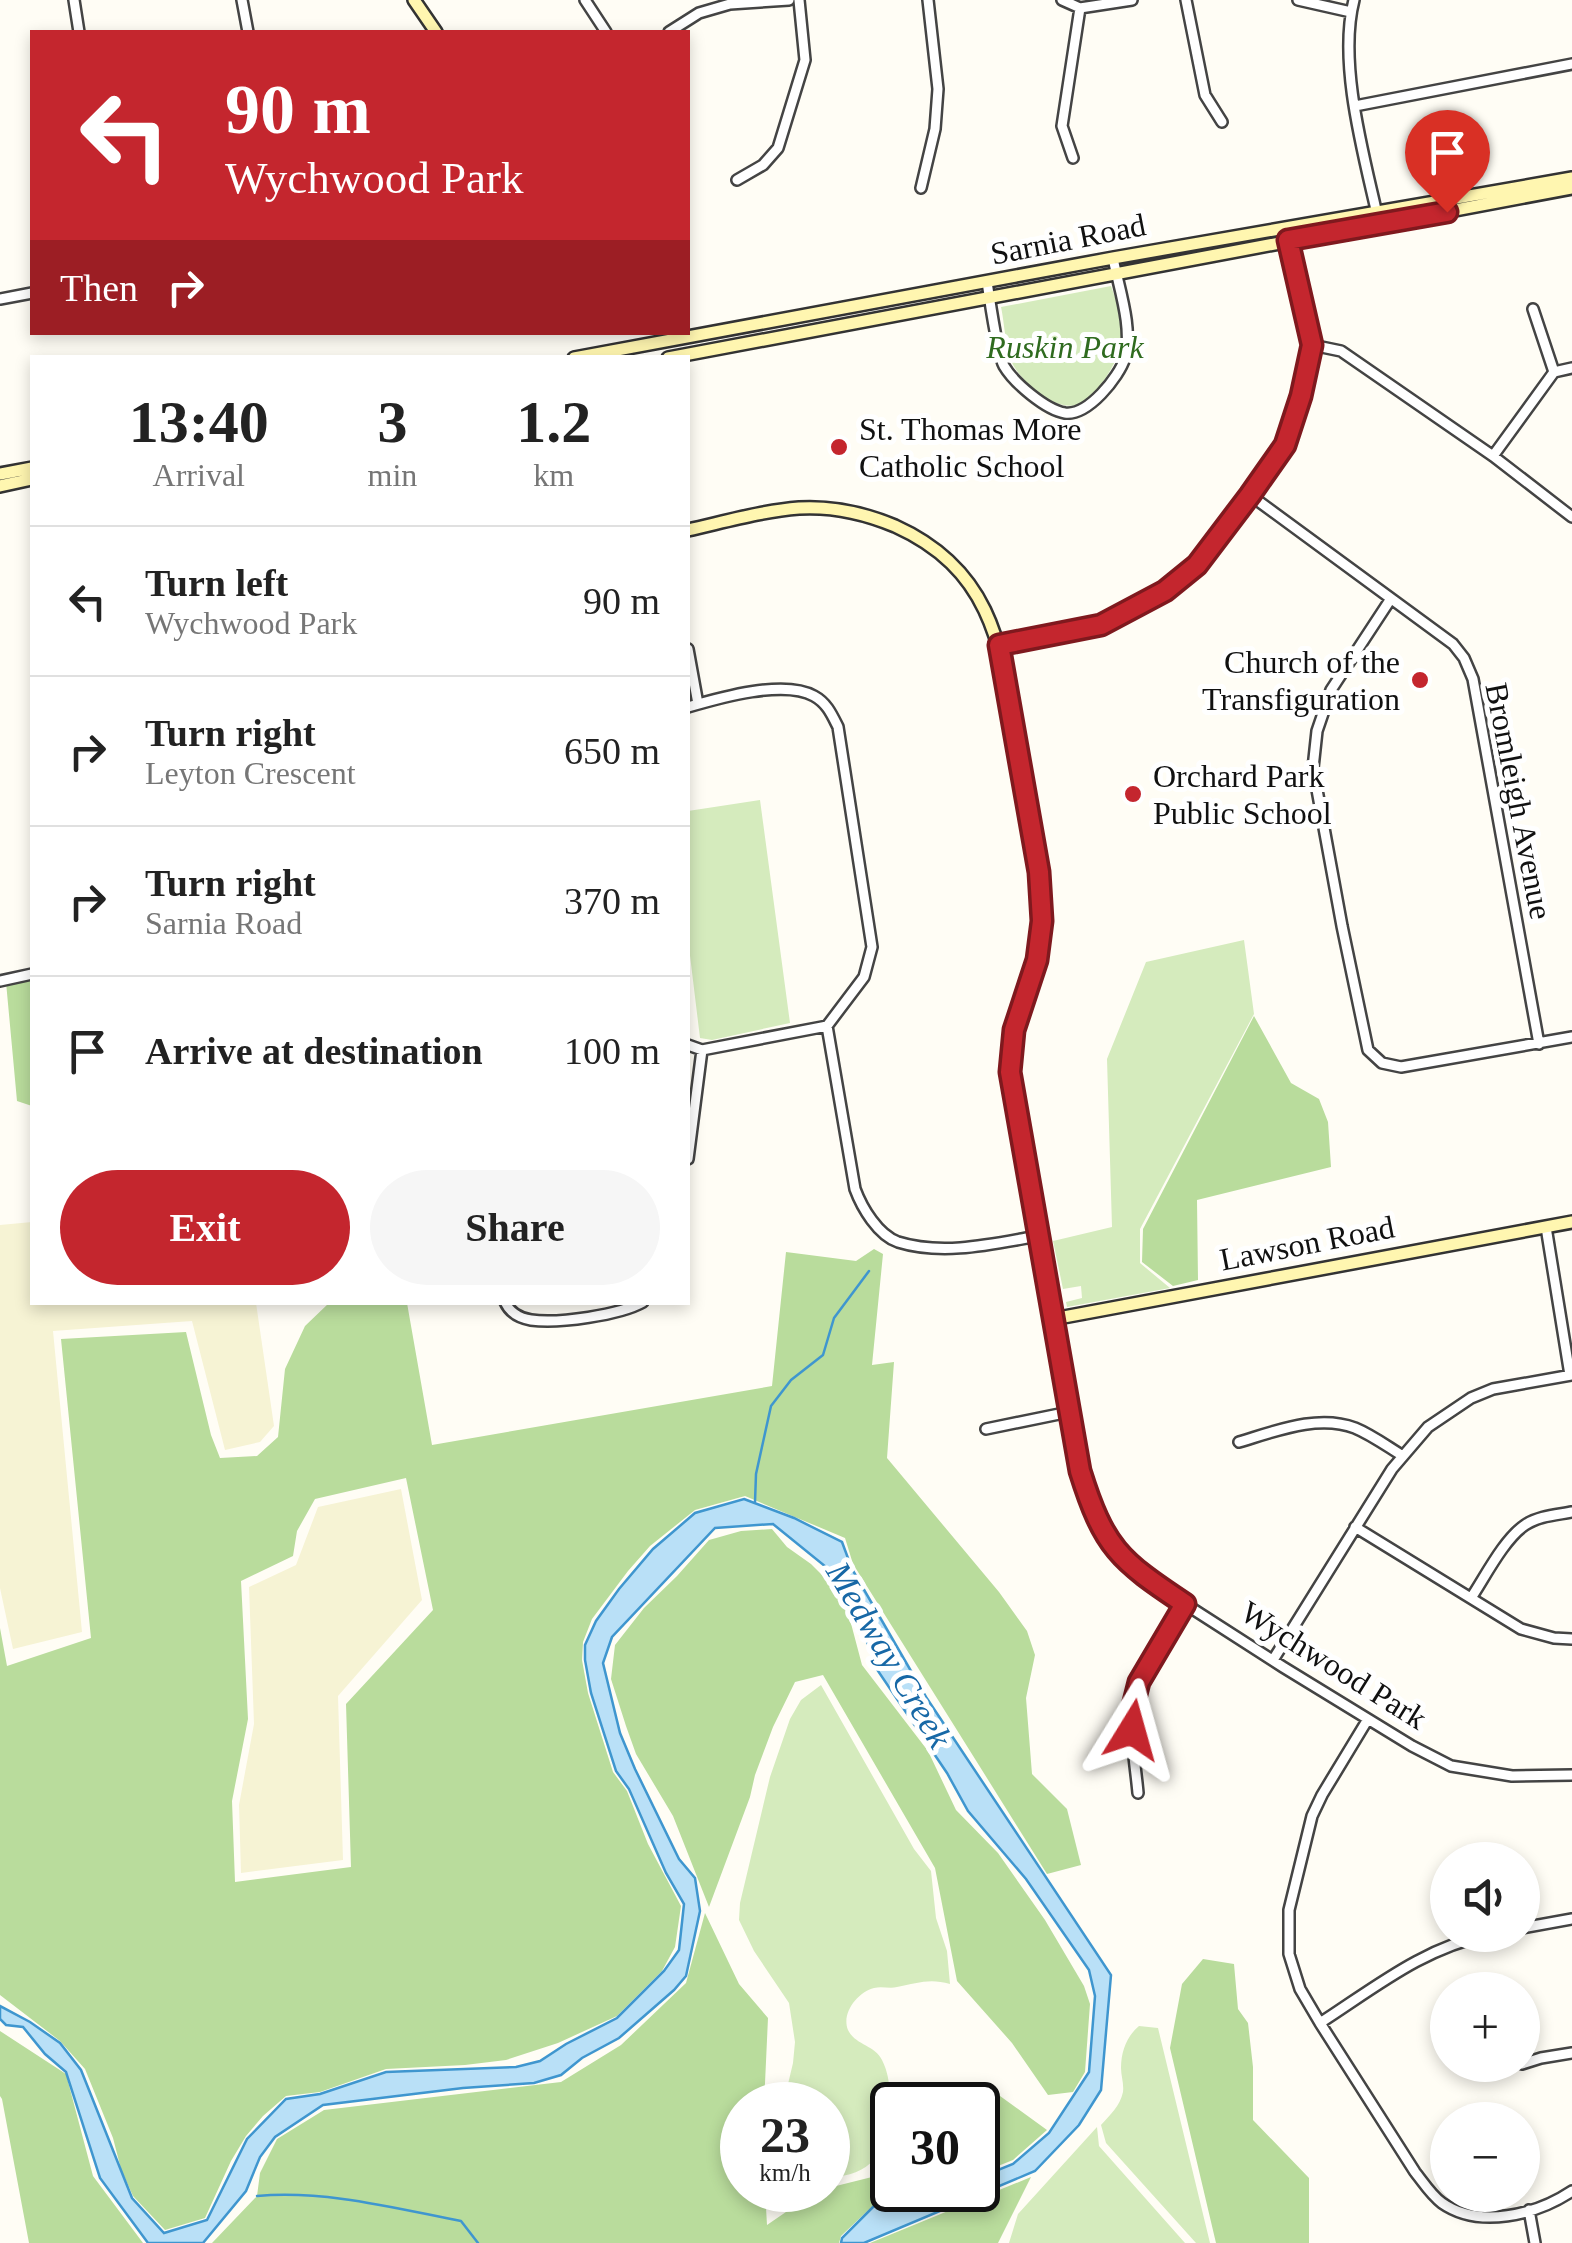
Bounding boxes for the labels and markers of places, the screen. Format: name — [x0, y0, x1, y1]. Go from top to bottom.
pin — [1405, 110, 1490, 213]
place label: St. Thomas More Catholic School — [859, 411, 1082, 484]
marker: St. Thomas More Catholic School — [828, 436, 850, 458]
place label: Church of the Transfiguration — [1202, 644, 1400, 717]
marker: Church of the Transfiguration — [1409, 669, 1431, 691]
place label: Orchard Park Public School — [1153, 758, 1332, 831]
marker: Orchard Park Public School — [1122, 783, 1144, 805]

